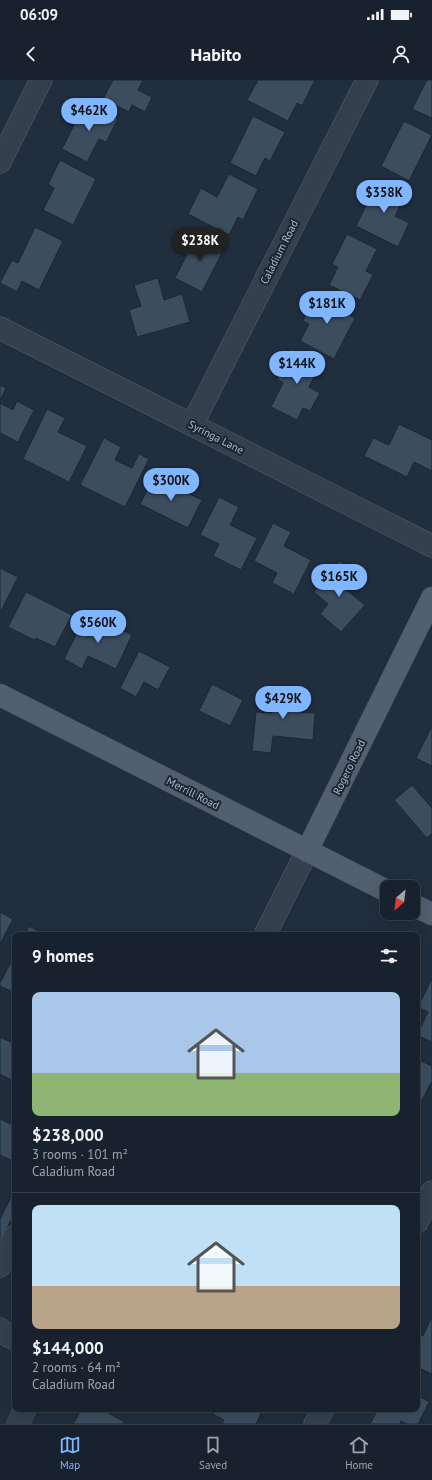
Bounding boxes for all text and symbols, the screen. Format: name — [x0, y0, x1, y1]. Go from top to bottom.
text: 06:09 — [20, 5, 58, 24]
icon: back — [20, 43, 42, 65]
text: Habito — [191, 43, 242, 66]
icon: person — [390, 43, 412, 65]
pin: $462K — [61, 98, 117, 132]
text: $462K — [70, 102, 108, 119]
pin: $358K — [356, 180, 412, 214]
text: $358K — [365, 184, 403, 201]
street label: Caladium Road — [257, 217, 301, 286]
pin: $238K — [172, 228, 228, 262]
text: $238K — [181, 232, 219, 249]
pin: $181K — [299, 291, 355, 325]
text: $181K — [308, 295, 346, 312]
pin: $144K — [269, 351, 325, 385]
text: $144K — [278, 355, 316, 372]
street label: Syringa Lane — [186, 417, 246, 457]
pin: $300K — [143, 468, 199, 502]
text: $300K — [152, 472, 190, 489]
pin: $165K — [311, 564, 367, 598]
text: $165K — [320, 568, 358, 585]
pin: $560K — [70, 610, 126, 644]
text: $560K — [79, 614, 117, 631]
pin: $429K — [255, 686, 311, 720]
text: $429K — [264, 690, 302, 707]
street label: Rogero Road — [330, 737, 368, 797]
street label: Merrill Road — [164, 774, 222, 812]
north arrow — [380, 880, 420, 920]
map controls — [380, 880, 420, 920]
text: 9 homes — [32, 945, 94, 967]
icon: filters — [378, 945, 400, 967]
icon: home — [180, 1018, 252, 1090]
text: $238,000 — [32, 1124, 104, 1146]
text: 3 rooms · 101 m² — [32, 1146, 128, 1163]
text: Caladium Road — [32, 1163, 115, 1180]
icon: home — [180, 1231, 252, 1303]
text: $144,000 — [32, 1337, 104, 1359]
text: 2 rooms · 64 m² — [32, 1359, 121, 1376]
text: Caladium Road — [32, 1376, 115, 1393]
tab: Map — [59, 1434, 81, 1472]
tab: Saved — [199, 1434, 227, 1472]
tab: Home — [345, 1434, 373, 1472]

